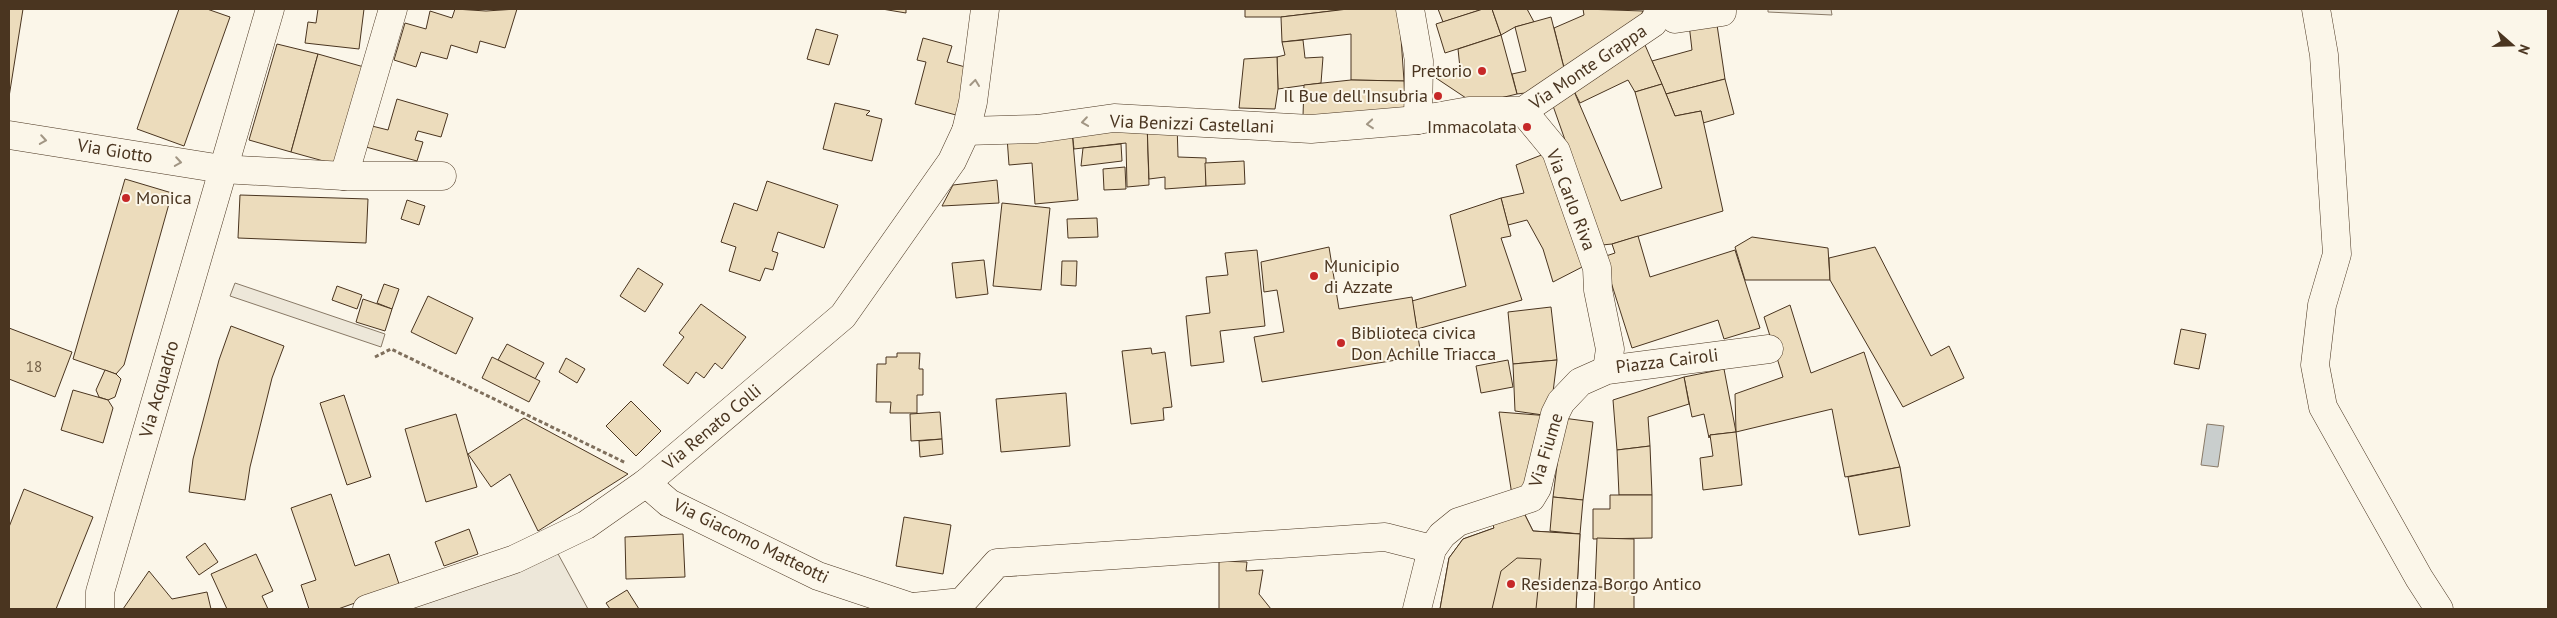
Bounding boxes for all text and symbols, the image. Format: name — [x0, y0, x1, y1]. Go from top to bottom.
street label: Via Monte Grappa — [1524, 19, 1651, 115]
north arrow — [2487, 20, 2537, 70]
text: N — [2514, 42, 2534, 57]
place label: Pretorio — [1411, 59, 1472, 82]
marker: Pretorio — [1476, 65, 1488, 77]
one-way arrow — [970, 78, 980, 87]
place label: Il Bue dell'Insubria — [1283, 84, 1428, 107]
marker: Il Bue dell'Insubria — [1432, 90, 1444, 102]
street label: Via Benizzi Castellani — [1108, 109, 1275, 138]
place label: Immacolata — [1427, 115, 1517, 138]
one-way arrow — [1081, 116, 1089, 127]
one-way arrow — [1365, 119, 1373, 130]
marker: Immacolata — [1521, 121, 1533, 133]
street label: Via Giotto — [75, 133, 154, 168]
one-way arrow — [40, 134, 48, 145]
street label: Via Carlo Riva — [1541, 145, 1601, 254]
one-way arrow — [173, 156, 182, 166]
place label: Monica — [136, 186, 192, 209]
marker: Monica — [120, 192, 132, 204]
place label: Municipio di Azzate — [1324, 254, 1400, 298]
marker: Municipio di Azzate — [1308, 270, 1320, 282]
place label: Biblioteca civica Don Achille Triacca — [1351, 321, 1496, 365]
marker: Biblioteca civica Don Achille Triacca — [1335, 337, 1347, 349]
street label: Via Acquadro — [133, 338, 183, 441]
street label: Piazza Cairoli — [1614, 343, 1720, 378]
house number: 18 — [26, 357, 42, 376]
street label: Via Renato Colli — [657, 379, 766, 475]
street label: Via Fiume — [1523, 410, 1568, 491]
street label: Via Giacomo Matteotti — [669, 492, 833, 588]
place label: Residenza Borgo Antico — [1521, 572, 1701, 595]
marker: Residenza Borgo Antico — [1505, 578, 1517, 590]

